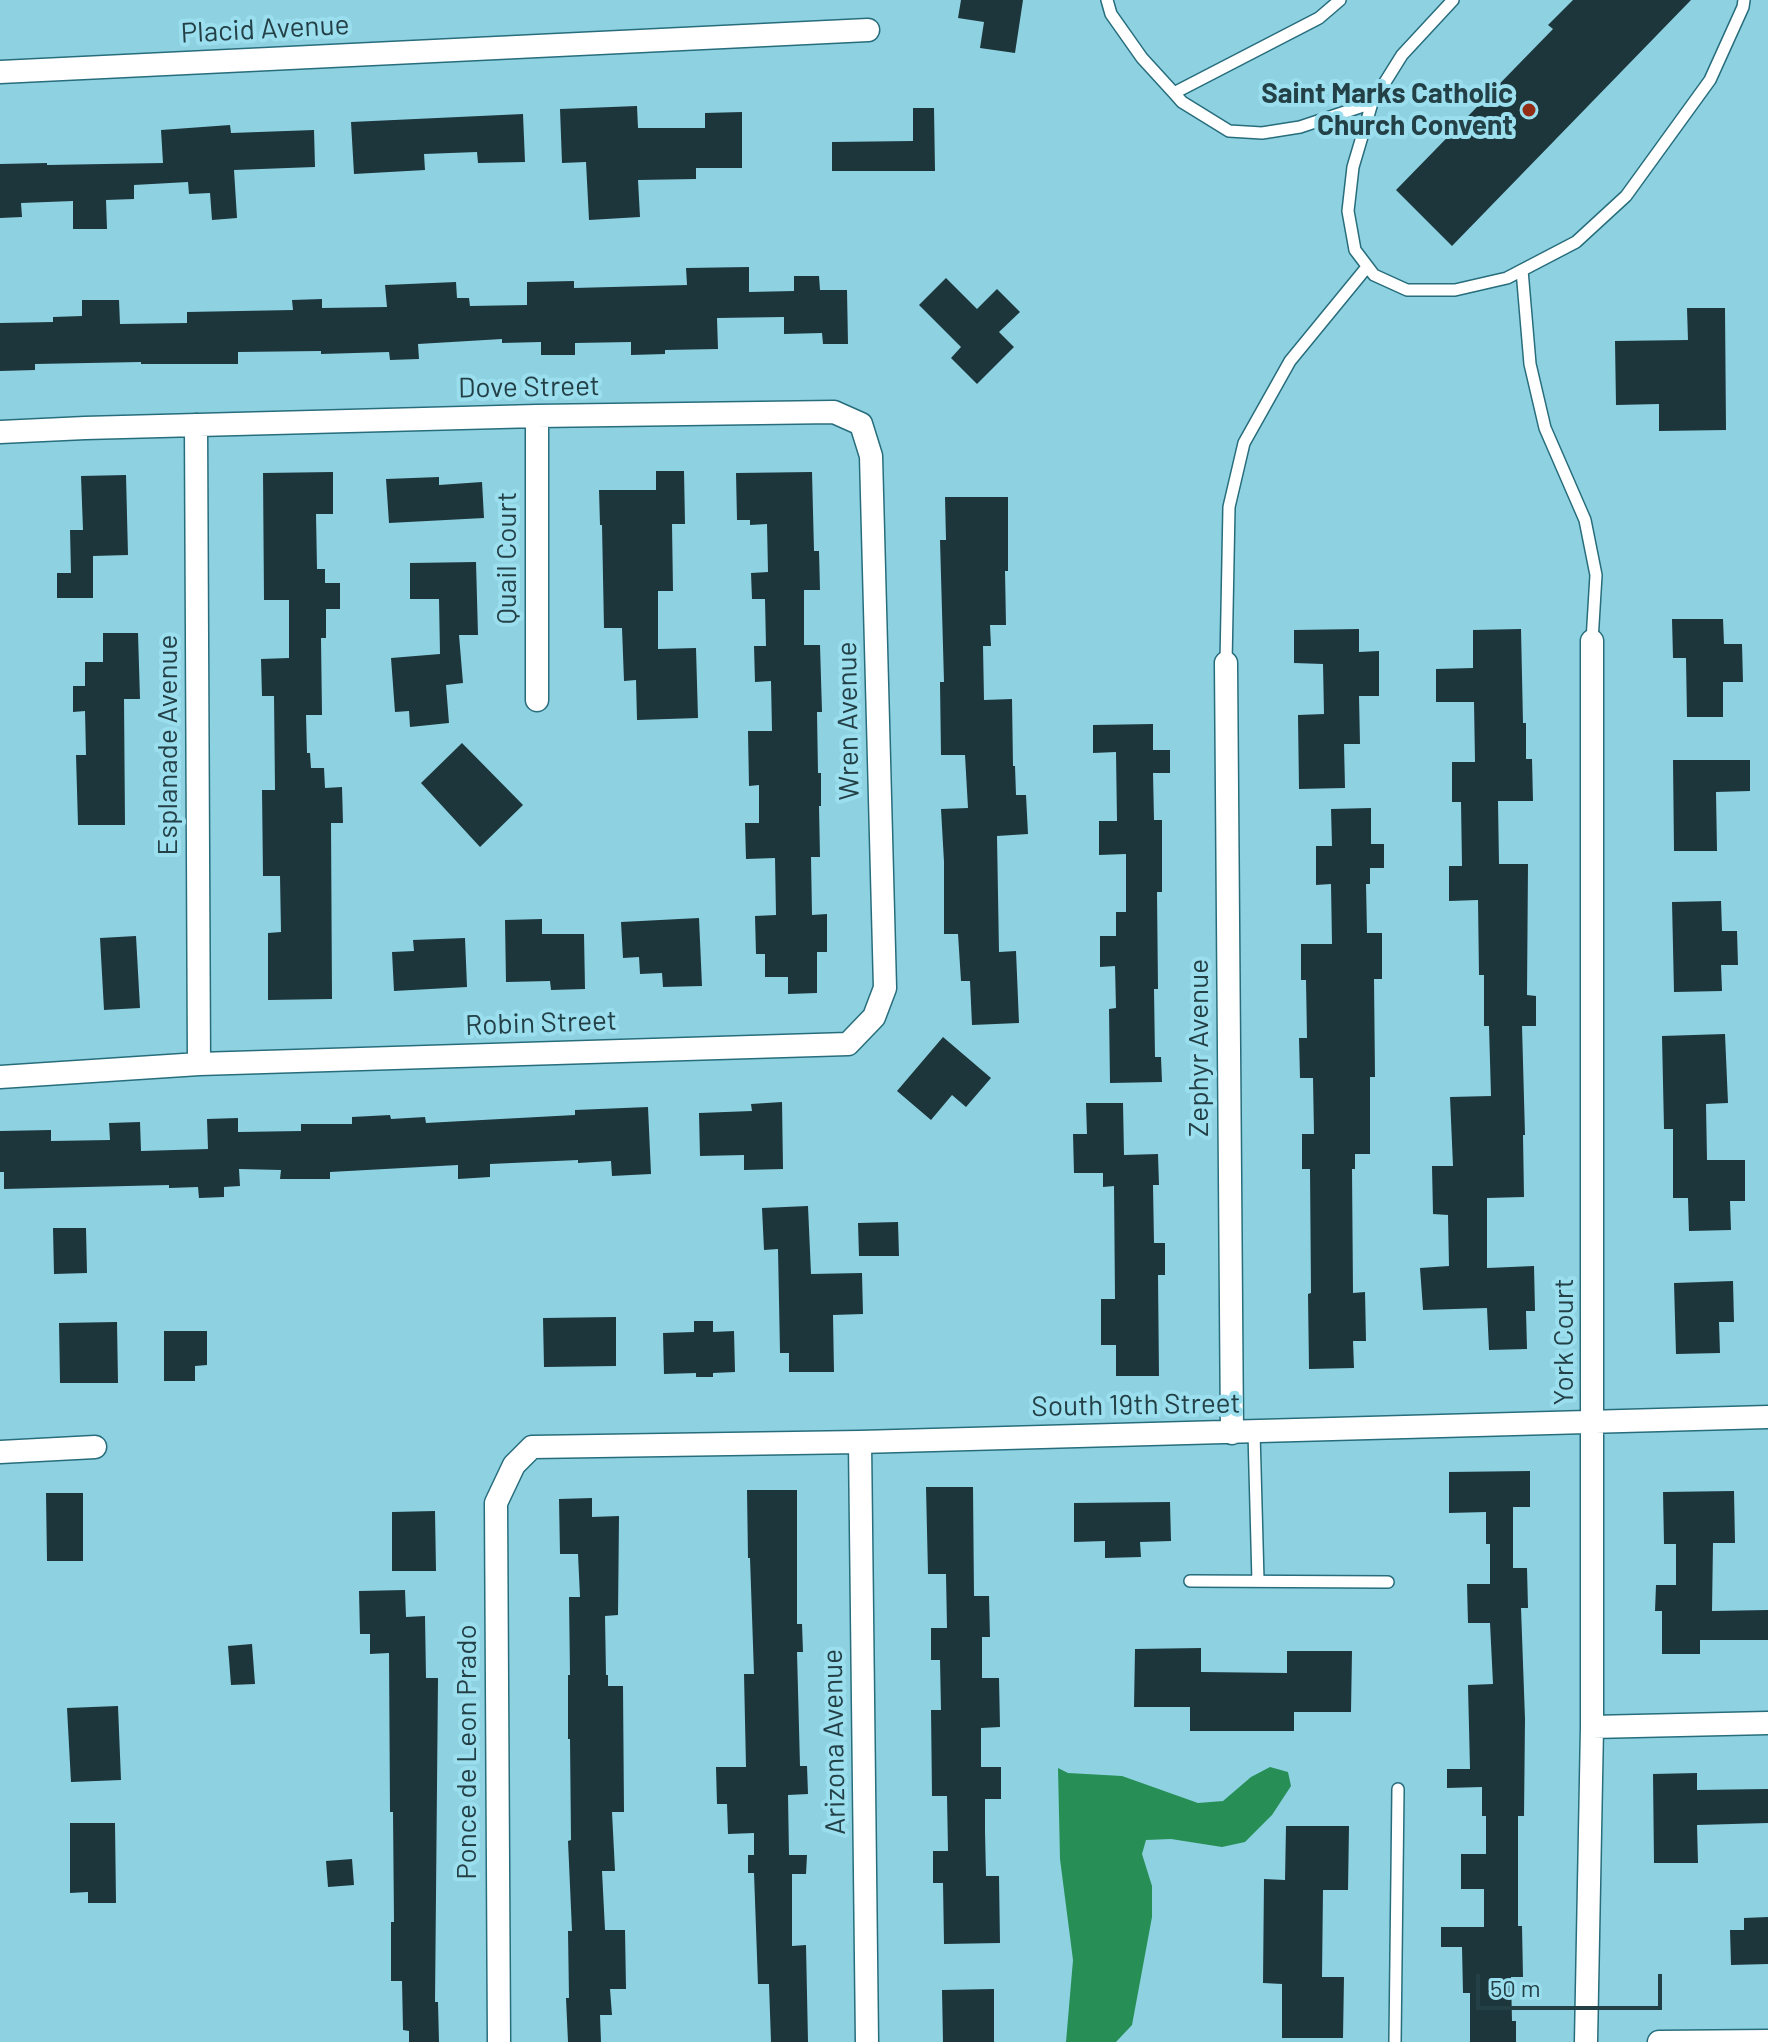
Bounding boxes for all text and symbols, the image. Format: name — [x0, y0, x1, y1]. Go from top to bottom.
street label: Placid Avenue — [180, 8, 350, 50]
place label: Saint Marks Catholic Church Convent — [1261, 77, 1513, 143]
marker: Saint Marks Catholic Church Convent — [1520, 101, 1538, 119]
street label: Dove Street — [458, 369, 600, 405]
street label: Quail Court — [490, 492, 524, 624]
street label: Esplanade Avenue — [151, 635, 185, 855]
street label: Wren Avenue — [830, 641, 866, 801]
street label: Zephyr Avenue — [1182, 959, 1216, 1137]
street label: Robin Street — [465, 1004, 617, 1042]
street label: York Court — [1547, 1278, 1581, 1406]
street label: South 19th Street — [1031, 1386, 1241, 1424]
street label: Ponce de Leon Prado — [450, 1624, 484, 1880]
street label: Arizona Avenue — [816, 1649, 852, 1835]
scale bar — [1480, 1958, 1666, 2008]
text: 50 m — [1490, 1973, 1541, 2002]

